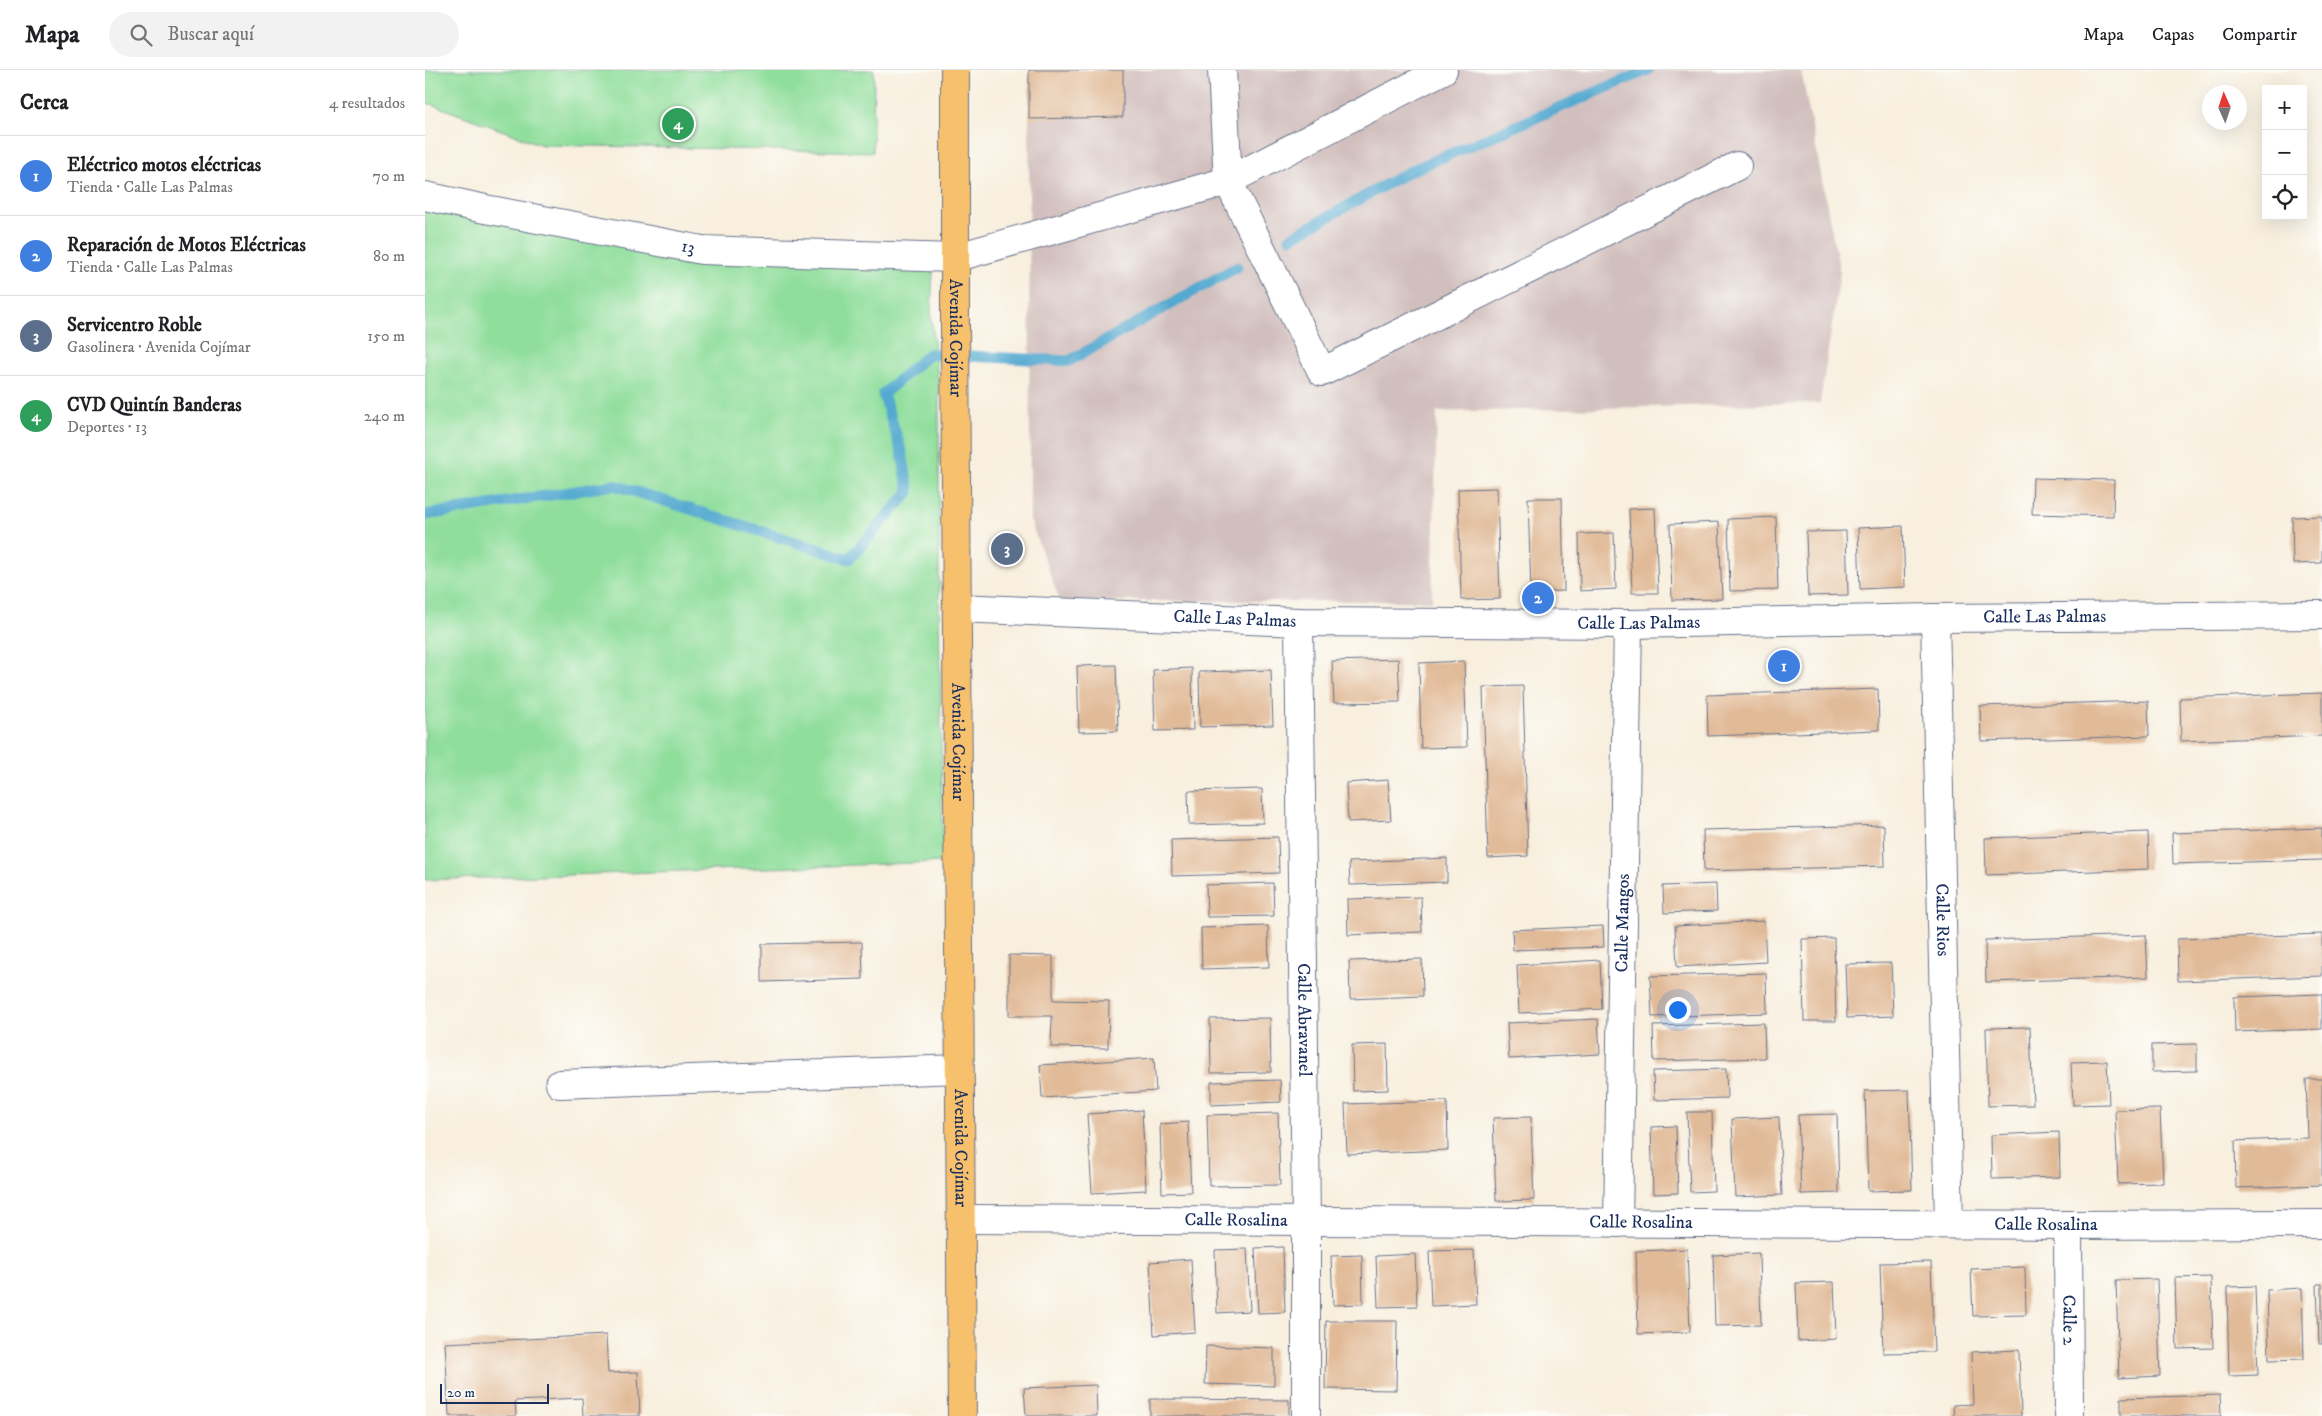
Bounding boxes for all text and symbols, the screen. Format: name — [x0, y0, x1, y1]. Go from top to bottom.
search box — [109, 12, 459, 57]
text: Mapa — [25, 20, 79, 50]
icon: search — [127, 21, 155, 49]
text: Buscar aquí — [167, 23, 254, 46]
text: Mapa — [2083, 24, 2124, 46]
text: Capas — [2152, 24, 2194, 46]
text: Compartir — [2222, 24, 2297, 46]
north arrow — [2202, 85, 2247, 130]
map controls — [2262, 85, 2307, 220]
button: + — [2262, 85, 2307, 130]
text: Cerca — [20, 90, 68, 116]
text: 4 resultados — [329, 93, 405, 113]
pin: 4 — [662, 105, 694, 143]
button: − — [2262, 130, 2307, 175]
text: Eléctrico motos eléctricas — [67, 154, 261, 177]
text: 1 — [33, 166, 39, 186]
text: 70 m — [373, 166, 405, 186]
button: locate — [2262, 175, 2307, 220]
text: Tienda · Calle Las Palmas — [67, 177, 233, 197]
text: Reparación de Motos Eléctricas — [67, 234, 306, 257]
street label: 13 — [679, 235, 697, 259]
text: 2 — [32, 246, 40, 266]
text: 80 m — [373, 246, 405, 266]
text: Tienda · Calle Las Palmas — [67, 257, 233, 277]
street label: Avenida Cojímar — [944, 279, 966, 398]
text: Servicentro Roble — [67, 314, 202, 337]
text: 3 — [33, 326, 39, 346]
text: 150 m — [367, 326, 405, 346]
text: Gasolinera · Avenida Cojímar — [67, 337, 251, 357]
text: CVD Quintín Banderas — [67, 394, 242, 417]
text: 4 — [31, 406, 41, 426]
text: 240 m — [364, 406, 405, 426]
text: Deportes · 13 — [67, 417, 147, 437]
pin: 3 — [991, 530, 1023, 568]
pin: 2 — [1522, 579, 1554, 617]
street label: Calle Las Palmas — [1173, 606, 1297, 633]
street label: Calle Las Palmas — [1983, 606, 2106, 629]
street label: Calle Las Palmas — [1577, 612, 1700, 635]
pin: 1 — [1768, 647, 1800, 685]
street label: Avenida Cojímar — [946, 683, 969, 802]
street label: Calle Mangos — [1611, 873, 1635, 973]
street label: Calle Rios — [1930, 883, 1954, 957]
street label: Calle Abravanel — [1292, 963, 1315, 1078]
your location — [1665, 997, 1691, 1023]
street label: Avenida Cojímar — [949, 1089, 972, 1208]
street label: Calle Rosalina — [1184, 1209, 1288, 1232]
street label: Calle Rosalina — [1589, 1211, 1693, 1234]
street label: Calle Rosalina — [1994, 1214, 2098, 1236]
street label: Calle 2 — [2057, 1295, 2080, 1345]
scale bar — [440, 1381, 549, 1404]
text: 20 m — [447, 1384, 475, 1402]

